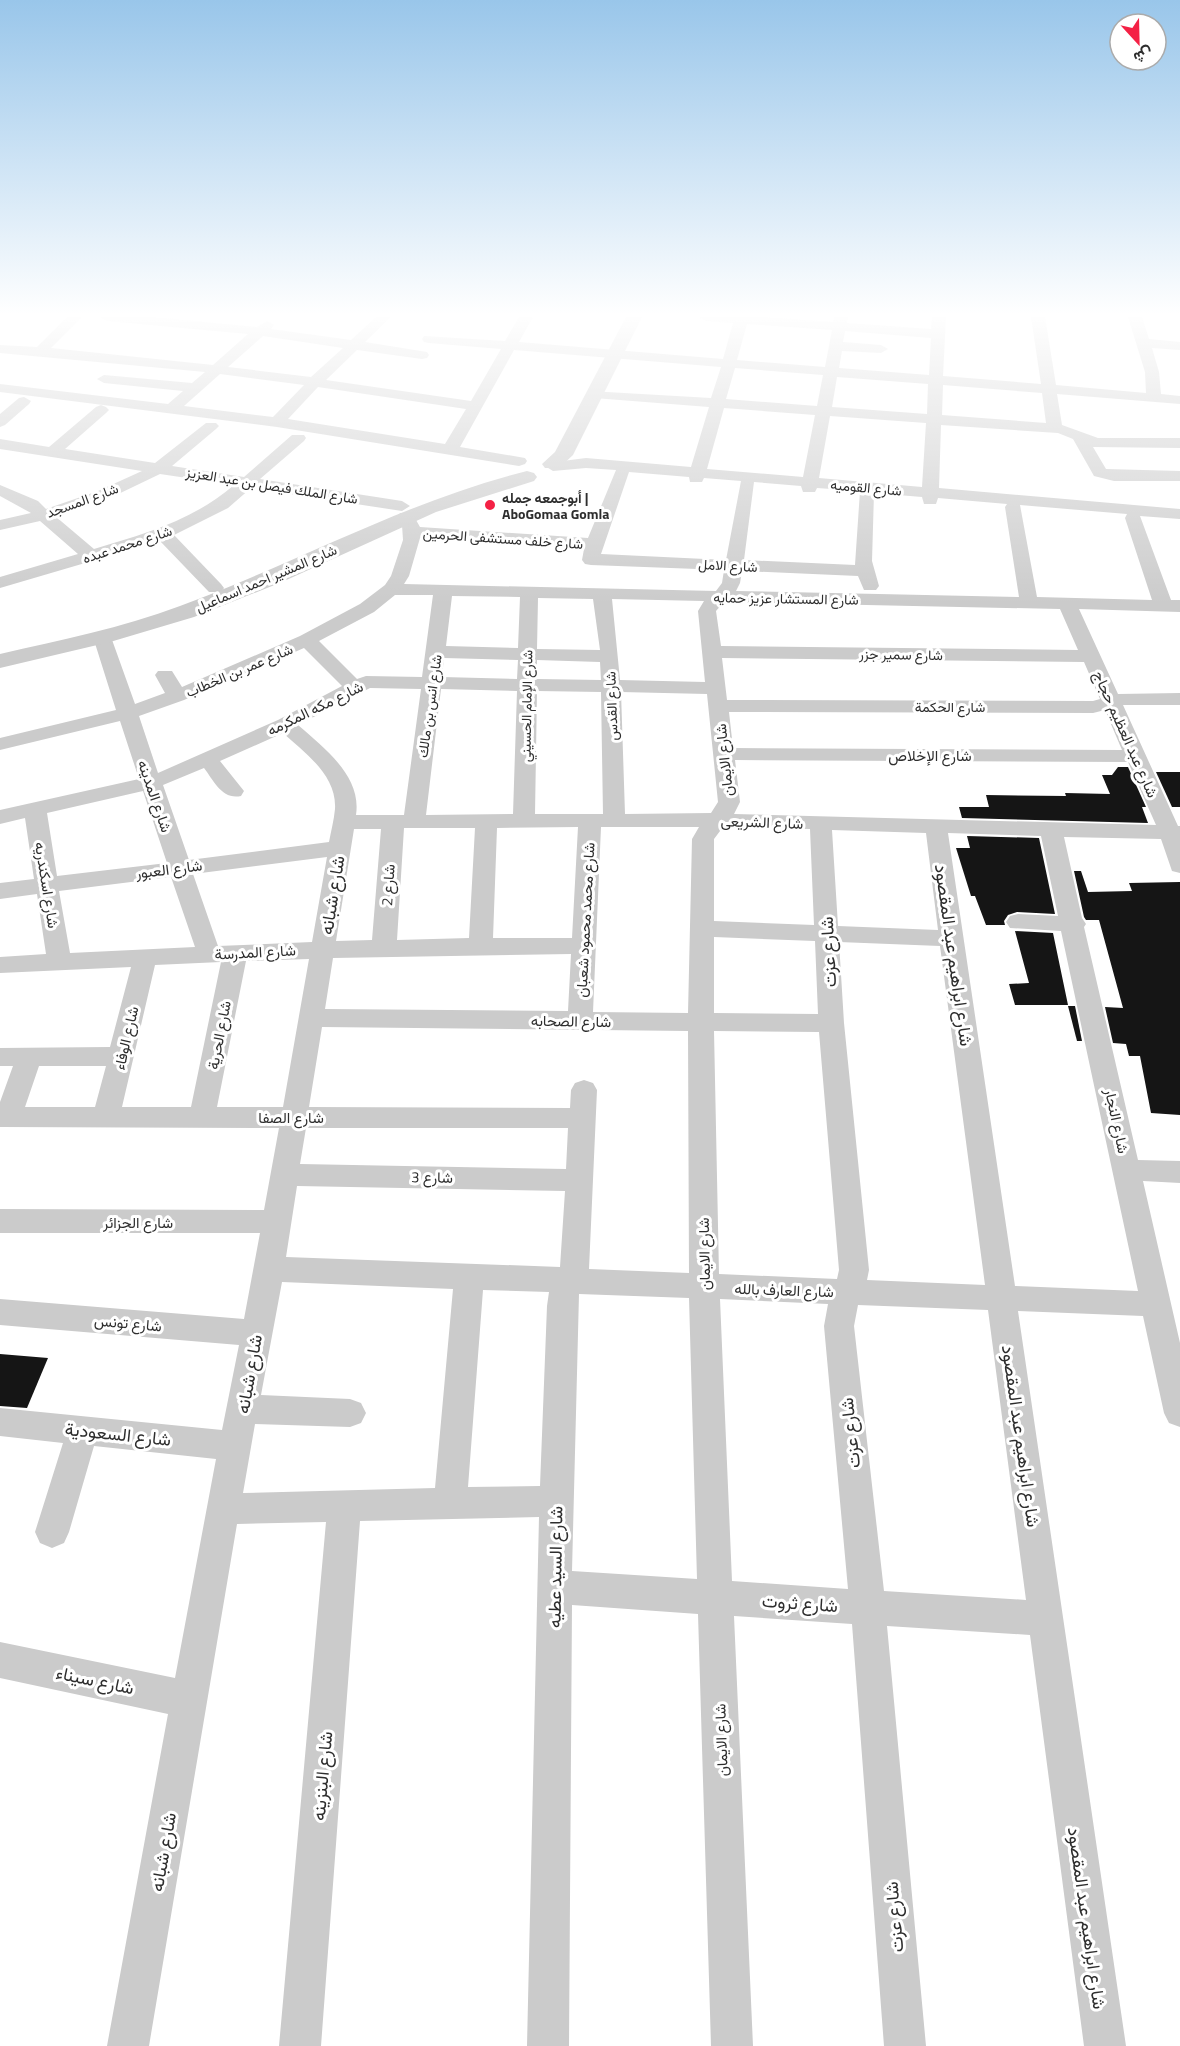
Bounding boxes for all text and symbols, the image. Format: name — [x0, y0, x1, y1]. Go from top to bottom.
north arrow — [1108, 12, 1168, 72]
text: ش — [1130, 41, 1157, 71]
street label: شارع الملك فيصل بن عبد العزيز — [183, 461, 359, 510]
street label: شارع القوميه — [829, 473, 903, 502]
street label: شارع المسجد — [43, 477, 121, 524]
place label: أبوجمعه جمله | AboGomaa Gomla — [502, 487, 609, 524]
marker: أبوجمعه جمله | AboGomaa Gomla — [483, 498, 497, 512]
street label: شارع محمد عبده — [80, 520, 175, 569]
street label: شارع خلف مستشفى الحرمين — [422, 522, 584, 555]
street label: شارع المشير احمد اسماعيل — [192, 539, 340, 618]
street label: شارع الامل — [698, 553, 758, 578]
street label: شارع المستشار عزيز حمايه — [713, 586, 859, 611]
street label: شارع عمر بن الخطاب — [182, 638, 296, 703]
street label: شارع سمير جزر — [858, 643, 943, 666]
street label: شارع الإمام الحسيني — [515, 650, 539, 762]
street label: شارع انس بن مالك — [411, 653, 448, 759]
street label: شارع عبد العظيم حجاج — [1088, 667, 1164, 801]
street label: شارع القدس — [599, 671, 624, 741]
street label: شارع مكه المكرمه — [263, 675, 367, 741]
street label: شارع الحكمة — [915, 696, 985, 718]
street label: شارع الايمان — [709, 722, 739, 797]
street label: شارع الإخلاص — [888, 744, 972, 767]
street label: شارع المدينه — [132, 757, 178, 836]
street label: شارع الشريعى — [720, 809, 804, 835]
street label: شارع اسكندريه — [29, 840, 65, 930]
street label: شارع محمد محمود شعبان — [569, 842, 601, 998]
street label: شارع العبور — [133, 853, 204, 885]
street label: شارع شبانه — [312, 853, 352, 937]
street label: شارع ابراهيم عبد المقصود — [928, 862, 980, 1048]
street label: شارع 2 — [375, 863, 401, 907]
street label: شارع عزت — [813, 916, 843, 988]
street label: شارع المدرسة — [214, 938, 296, 966]
street label: شارع الحرية — [201, 998, 237, 1071]
street label: شارع الوفاء — [108, 1004, 145, 1072]
street label: شارع الصحابه — [531, 1009, 612, 1033]
street label: شارع النجار — [1099, 1086, 1135, 1156]
street label: شارع الصفا — [258, 1106, 324, 1129]
street label: شارع 3 — [411, 1165, 453, 1189]
street label: شارع الجزائر — [102, 1211, 173, 1234]
street label: شارع الايمان — [692, 1217, 716, 1291]
street label: شارع العارف بالله — [734, 1277, 834, 1303]
street label: شارع تونس — [93, 1309, 163, 1337]
street label: شارع شبانه — [229, 1332, 269, 1416]
street label: شارع ابراهيم عبد المقصود — [995, 1343, 1047, 1529]
street label: شارع عزت — [833, 1396, 867, 1470]
street label: شارع السعودية — [64, 1415, 172, 1453]
street label: شارع السيد عطيه — [540, 1506, 570, 1628]
street label: شارع ثروت — [761, 1587, 839, 1619]
street label: شارع سيناء — [54, 1659, 136, 1701]
street label: شارع الايمان — [708, 1703, 734, 1777]
street label: شارع البنزينه — [305, 1730, 339, 1822]
street label: شارع شبانه — [143, 1810, 183, 1894]
street label: شارع ابراهيم عبد المقصود — [1061, 1825, 1113, 2011]
street label: شارع عزت — [877, 1881, 911, 1953]

